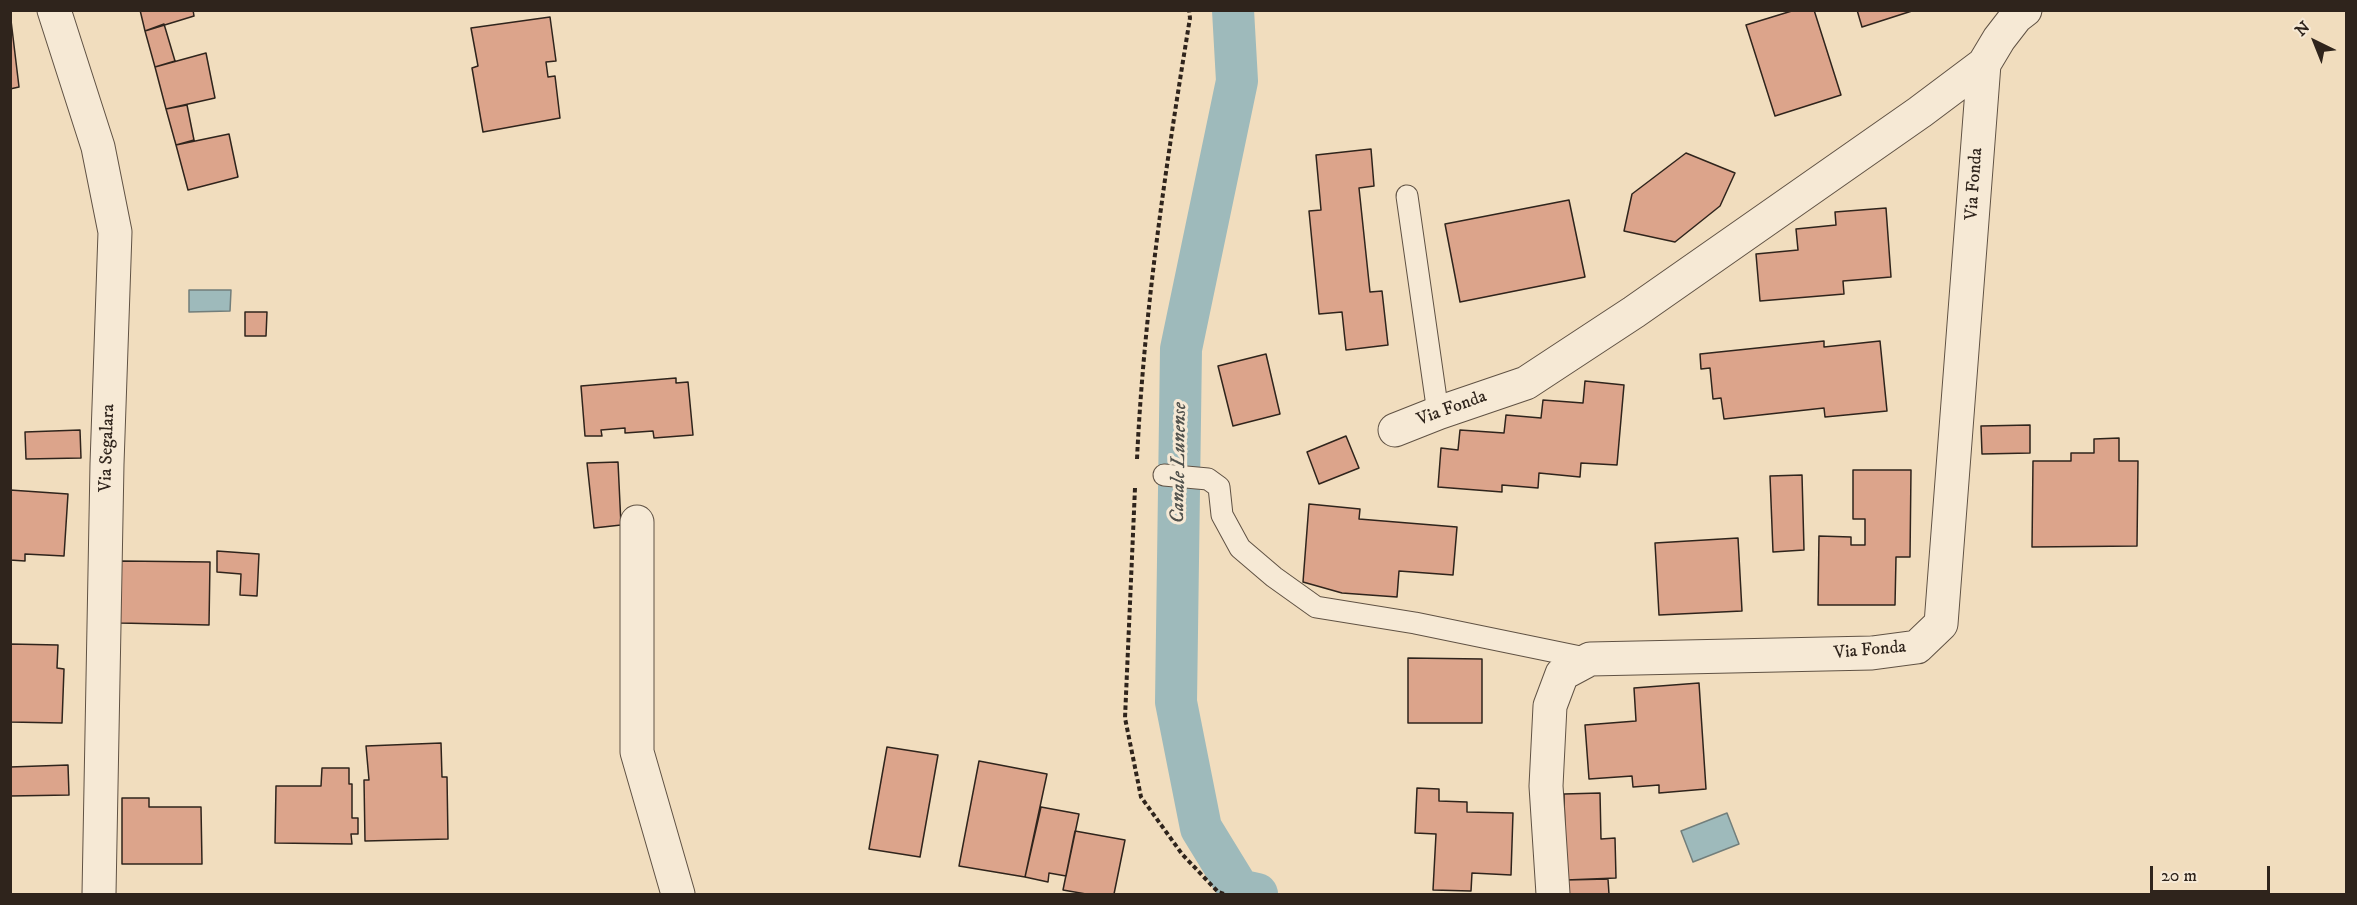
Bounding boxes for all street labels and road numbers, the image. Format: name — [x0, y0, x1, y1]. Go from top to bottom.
street label: Via Fonda — [1962, 147, 1988, 221]
street label: Via Fonda — [1414, 386, 1490, 432]
street label: Via Segalara — [96, 404, 120, 492]
street label: Via Fonda — [1833, 637, 1907, 665]

